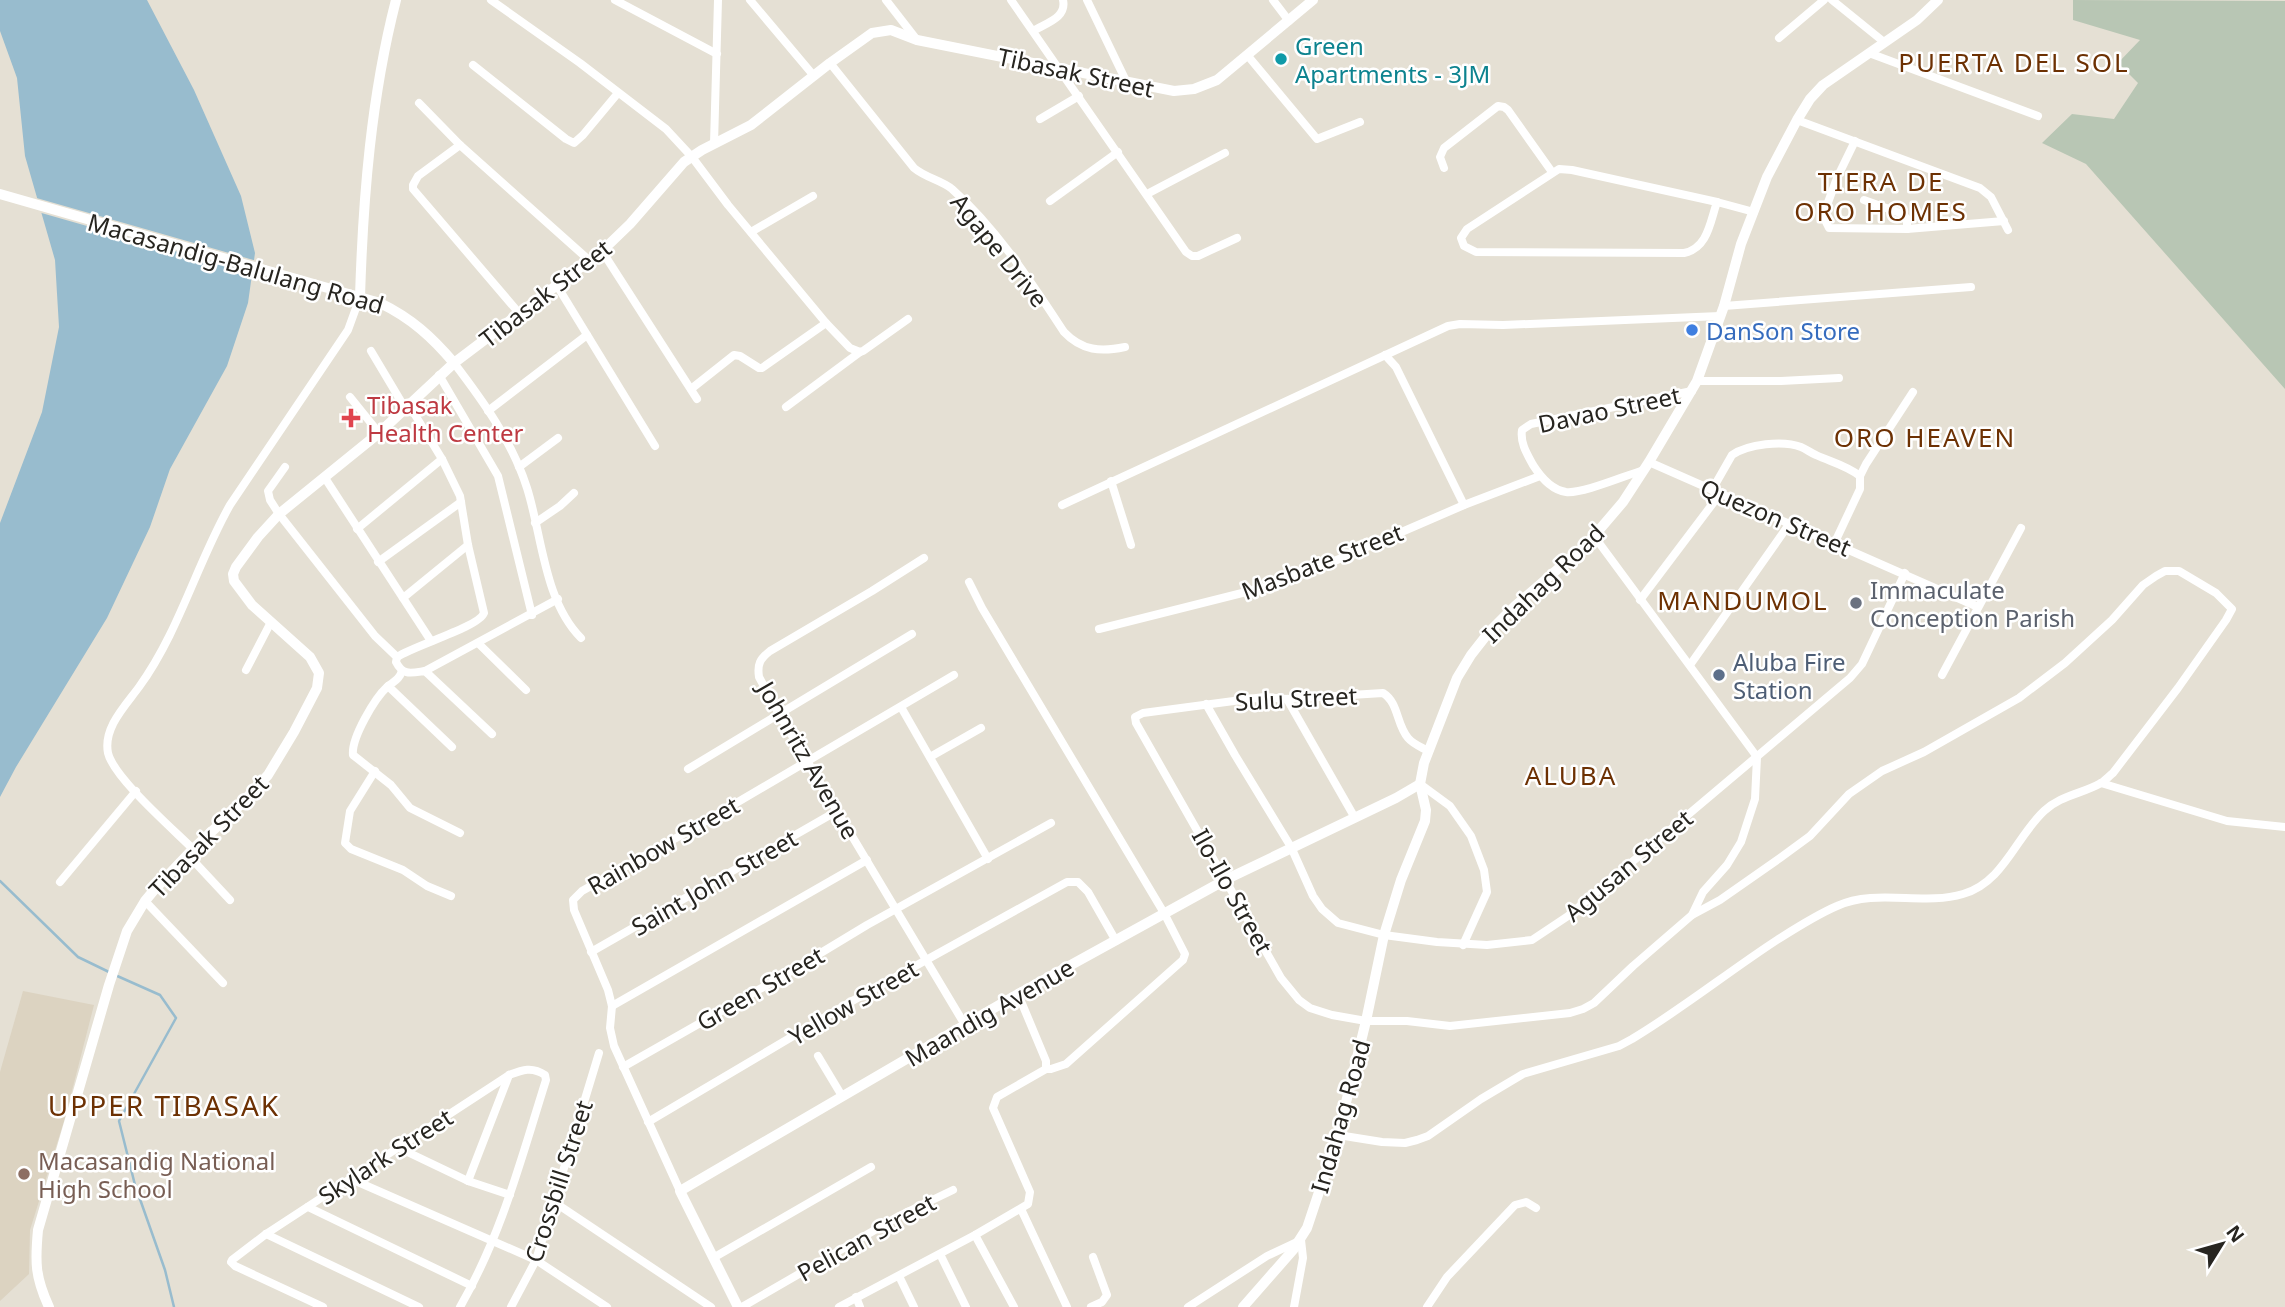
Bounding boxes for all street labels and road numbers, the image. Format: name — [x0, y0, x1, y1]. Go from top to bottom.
street label: Tibasak Street — [995, 39, 1157, 105]
street label: Agape Drive — [944, 186, 1056, 314]
street label: Macasandig-Balulang Road — [84, 205, 388, 321]
street label: Tibasak Street — [472, 231, 618, 355]
street label: Davao Street — [1535, 378, 1683, 440]
street label: Quezon Street — [1696, 470, 1857, 564]
street label: Masbate Street — [1237, 515, 1408, 607]
street label: Indahag Road — [1475, 516, 1611, 650]
street label: Johnritz Avenue — [749, 673, 868, 845]
street label: Sulu Street — [1234, 678, 1358, 718]
street label: Tibasak Street — [141, 767, 275, 905]
street label: Rainbow Street — [581, 788, 745, 902]
street label: Agusan Street — [1557, 801, 1699, 928]
street label: Saint John Street — [625, 821, 803, 943]
street label: Ilo-Ilo Street — [1185, 822, 1281, 960]
street label: Green Street — [690, 938, 830, 1038]
street label: Maandig Avenue — [899, 950, 1079, 1074]
street label: Yellow Street — [782, 951, 924, 1052]
street label: Indahag Road — [1302, 1035, 1378, 1197]
street label: Crossbill Street — [516, 1095, 600, 1266]
street label: Skylark Street — [311, 1100, 459, 1212]
street label: Pelican Street — [791, 1185, 941, 1289]

